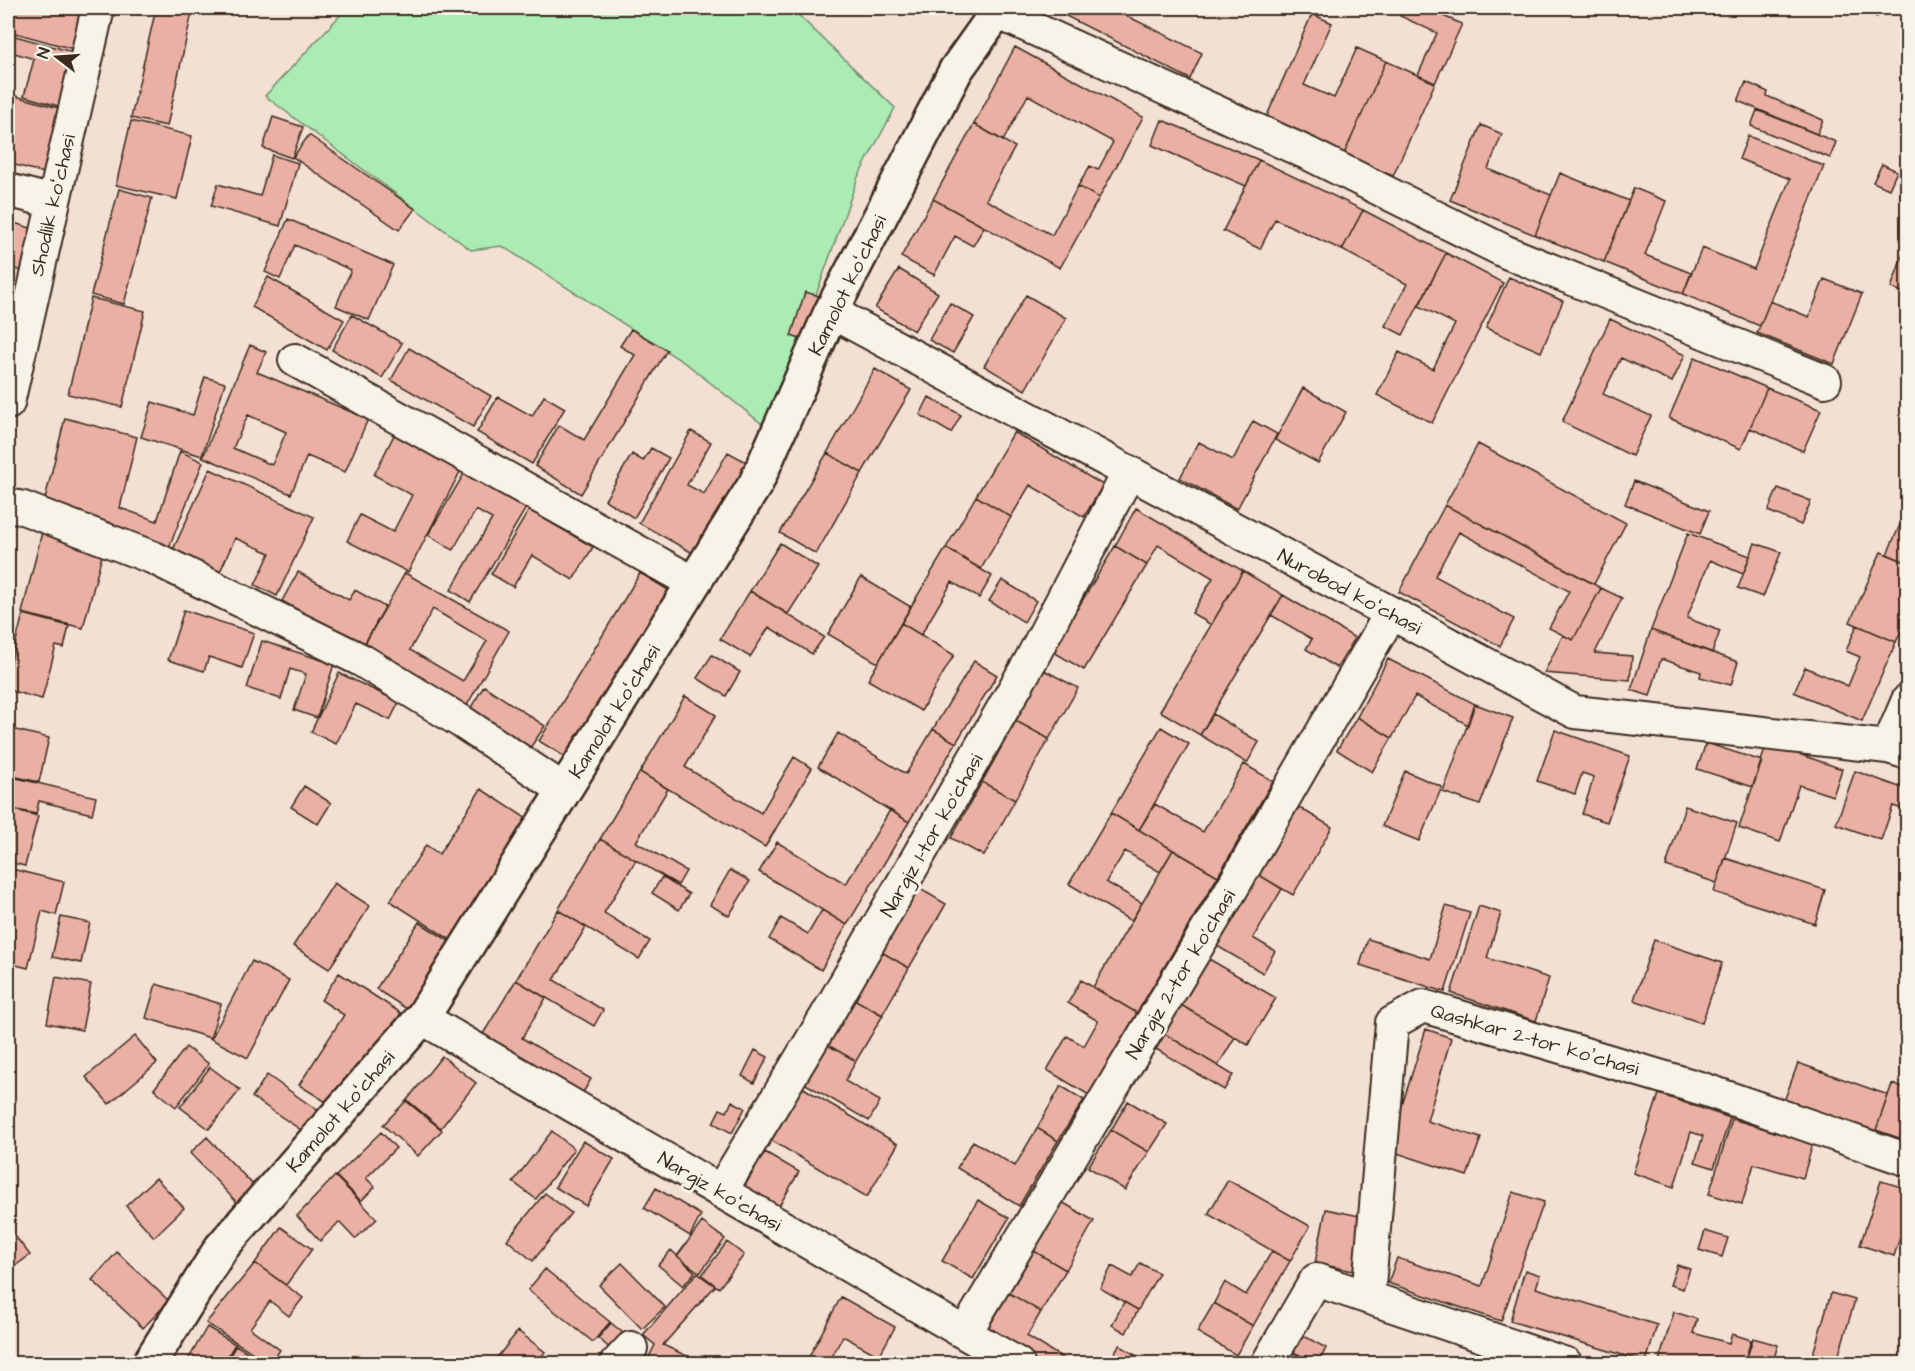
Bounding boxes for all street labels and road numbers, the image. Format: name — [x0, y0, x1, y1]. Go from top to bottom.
street label: Shodlik koʻchasi — [23, 132, 83, 279]
street label: Kamolot koʻchasi — [802, 210, 894, 361]
street label: Nurobod koʻchasi — [1273, 542, 1427, 642]
street label: Kamolot koʻchasi — [562, 639, 667, 784]
street label: Nargiz 1-tor ko‘chasi — [874, 749, 991, 923]
street label: Nargiz 2-tor ko‘chasi — [1119, 884, 1244, 1065]
street label: Qashkar 2-tor koʼchasi — [1427, 997, 1642, 1083]
street label: Kamolot koʻchasi — [280, 1045, 402, 1179]
street label: Nargiz koʻchasi — [652, 1145, 787, 1240]

